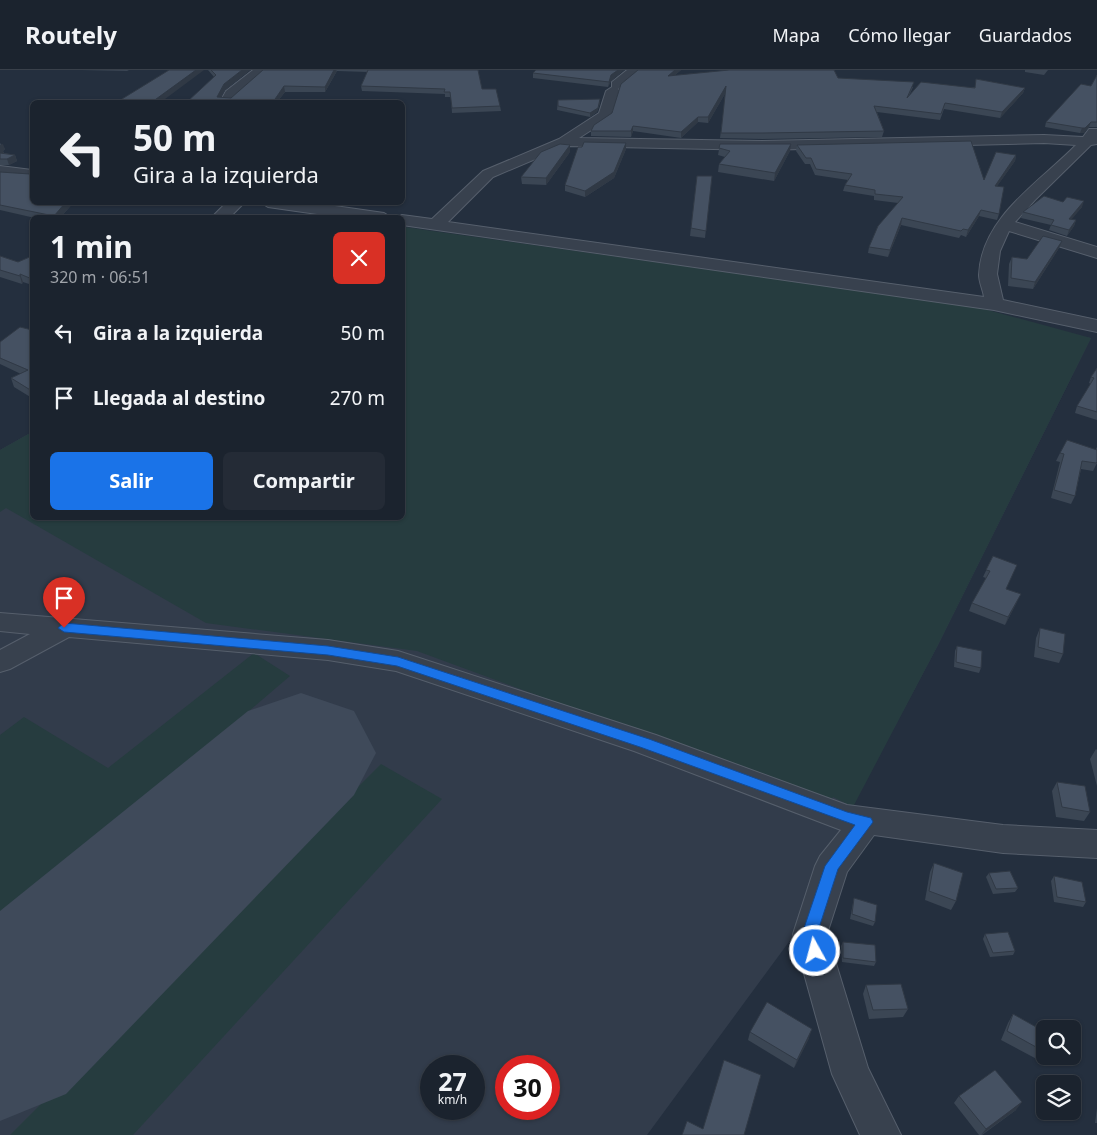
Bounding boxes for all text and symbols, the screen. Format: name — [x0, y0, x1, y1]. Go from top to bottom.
text: Routely — [25, 18, 117, 51]
text: Mapa — [773, 23, 820, 47]
text: Cómo llegar — [848, 23, 951, 47]
text: Guardados — [979, 23, 1072, 47]
text: 50 m — [133, 114, 216, 161]
icon: left — [50, 120, 115, 185]
text: Gira a la izquierda — [133, 159, 319, 189]
text: 1 min — [50, 226, 133, 267]
button: close — [333, 232, 385, 284]
text: 320 m · 06:51 — [50, 266, 150, 288]
icon: left — [50, 319, 78, 347]
text: Gira a la izquierda — [93, 320, 263, 346]
text: 50 m — [341, 320, 385, 346]
icon: arrive — [50, 384, 78, 412]
text: Llegada al destino — [93, 385, 265, 411]
text: 270 m — [330, 385, 385, 411]
button: Salir — [50, 452, 213, 510]
button: Compartir — [223, 452, 385, 510]
pin — [43, 577, 85, 628]
icon: arrive — [50, 584, 78, 612]
position arrow — [788, 924, 840, 976]
map controls — [1036, 1020, 1081, 1120]
button: search — [1036, 1020, 1081, 1065]
speed limit sign: 30 — [495, 1055, 560, 1120]
text: 27 — [438, 1064, 467, 1098]
button: layers — [1036, 1075, 1081, 1120]
text: km/h — [438, 1091, 467, 1108]

